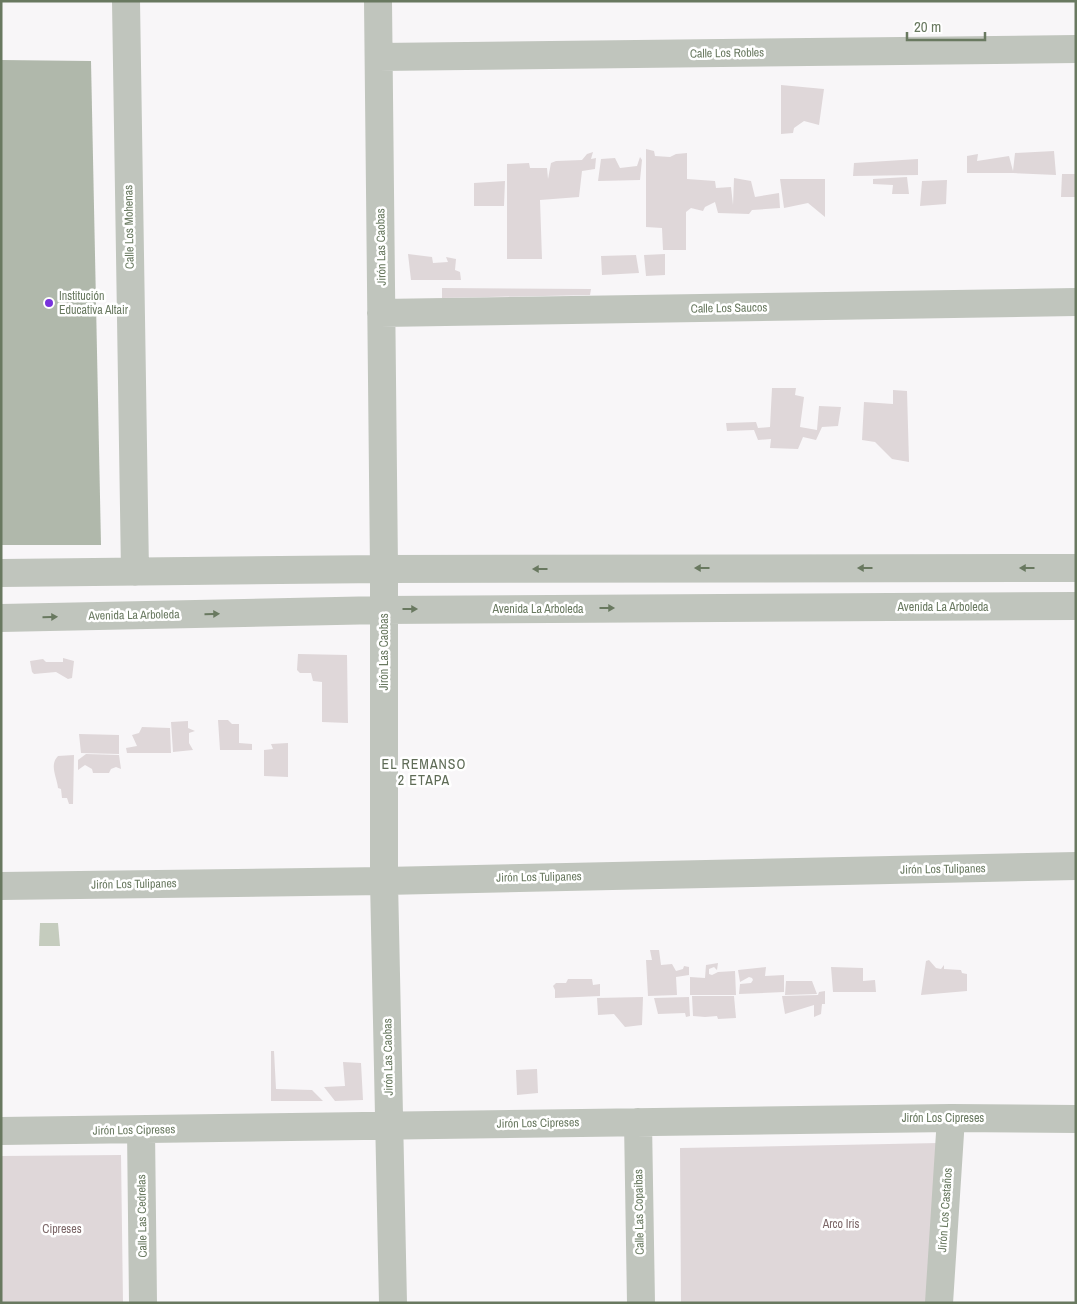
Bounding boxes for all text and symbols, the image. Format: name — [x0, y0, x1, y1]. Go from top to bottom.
scale bar — [907, 10, 984, 42]
text: 20 m — [914, 16, 941, 37]
street label: Calle Los Robles — [690, 44, 764, 62]
street label: Calle Los Mohenas — [120, 185, 138, 269]
street label: Jirón Las Caobas — [372, 208, 390, 286]
place label: Institución Educativa Altair — [59, 288, 129, 318]
marker: Institución Educativa Altair — [43, 297, 55, 309]
street label: Calle Los Saucos — [691, 299, 767, 317]
one-way arrow — [694, 564, 710, 572]
one-way arrow — [856, 564, 872, 572]
one-way arrow — [1019, 564, 1035, 572]
one-way arrow — [531, 565, 547, 573]
street label: Avenida La Arboleda — [896, 599, 989, 615]
street label: Avenida La Arboleda — [491, 601, 584, 617]
one-way arrow — [600, 604, 616, 612]
one-way arrow — [402, 605, 418, 613]
street label: Avenida La Arboleda — [87, 606, 180, 624]
one-way arrow — [205, 609, 221, 617]
one-way arrow — [42, 613, 58, 621]
street label: Jirón Las Caobas — [376, 613, 392, 691]
district label: EL REMANSO 2 ETAPA — [382, 755, 466, 789]
street label: Jirón Los Tulipanes — [900, 860, 986, 878]
street label: Jirón Los Tulipanes — [496, 868, 582, 886]
street label: Jirón Los Tulipanes — [91, 875, 177, 893]
street label: Jirón Las Caobas — [379, 1018, 397, 1096]
street label: Jirón Los Cipreses — [902, 1110, 984, 1126]
street label: Jirón Los Cipreses — [497, 1114, 580, 1132]
street label: Jirón Los Cipreses — [93, 1121, 176, 1139]
street label: Jirón Los Castaños — [934, 1167, 956, 1253]
street label: Calle Las Copaibas — [630, 1169, 648, 1255]
street label: Calle Las Cedrelas — [133, 1174, 151, 1258]
park label: Arco Iris — [822, 1216, 859, 1232]
park label: Cipreses — [42, 1221, 82, 1237]

